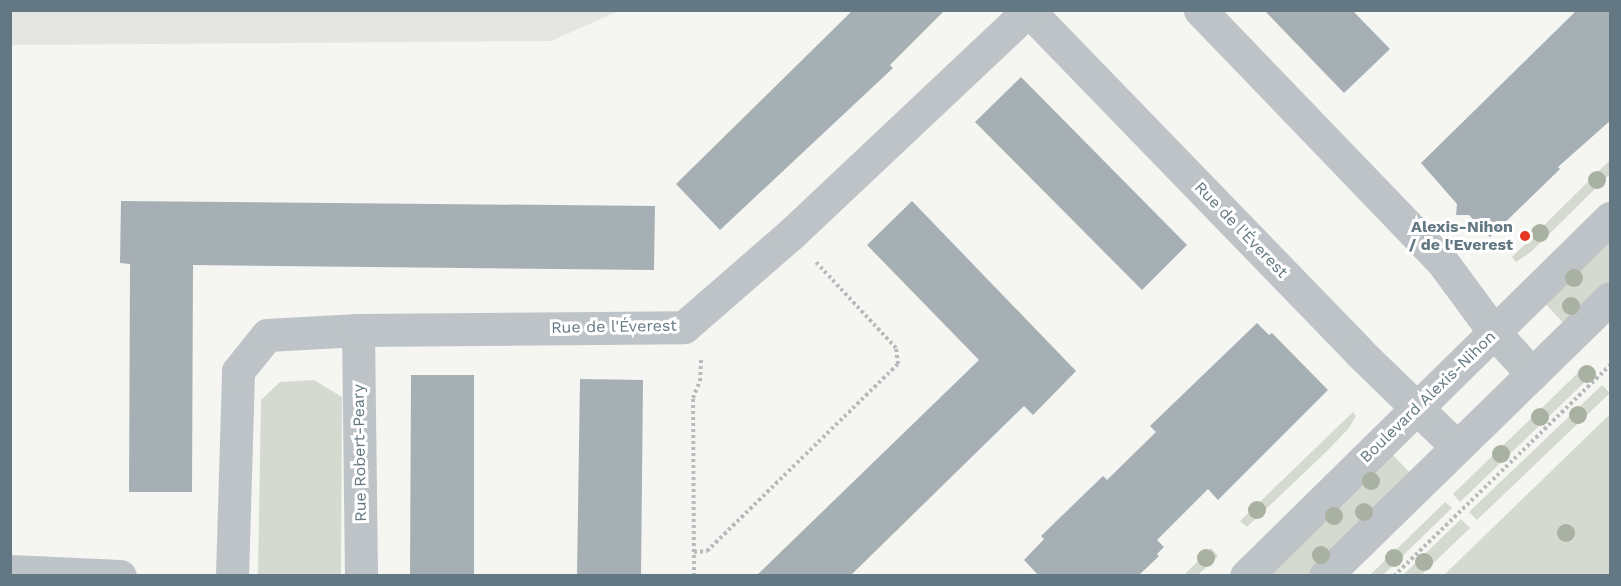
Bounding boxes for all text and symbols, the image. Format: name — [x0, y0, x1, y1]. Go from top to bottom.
street label: Rue de l'Éverest — [1190, 178, 1292, 282]
place label: Alexis-Nihon / de l'Everest — [1409, 217, 1513, 255]
marker: Alexis-Nihon / de l'Everest — [1518, 229, 1532, 243]
street label: Rue de l'Éverest — [551, 316, 677, 338]
street label: Boulevard Alexis-Nihon — [1356, 327, 1500, 467]
street label: Rue Robert-Peary — [349, 384, 371, 522]

